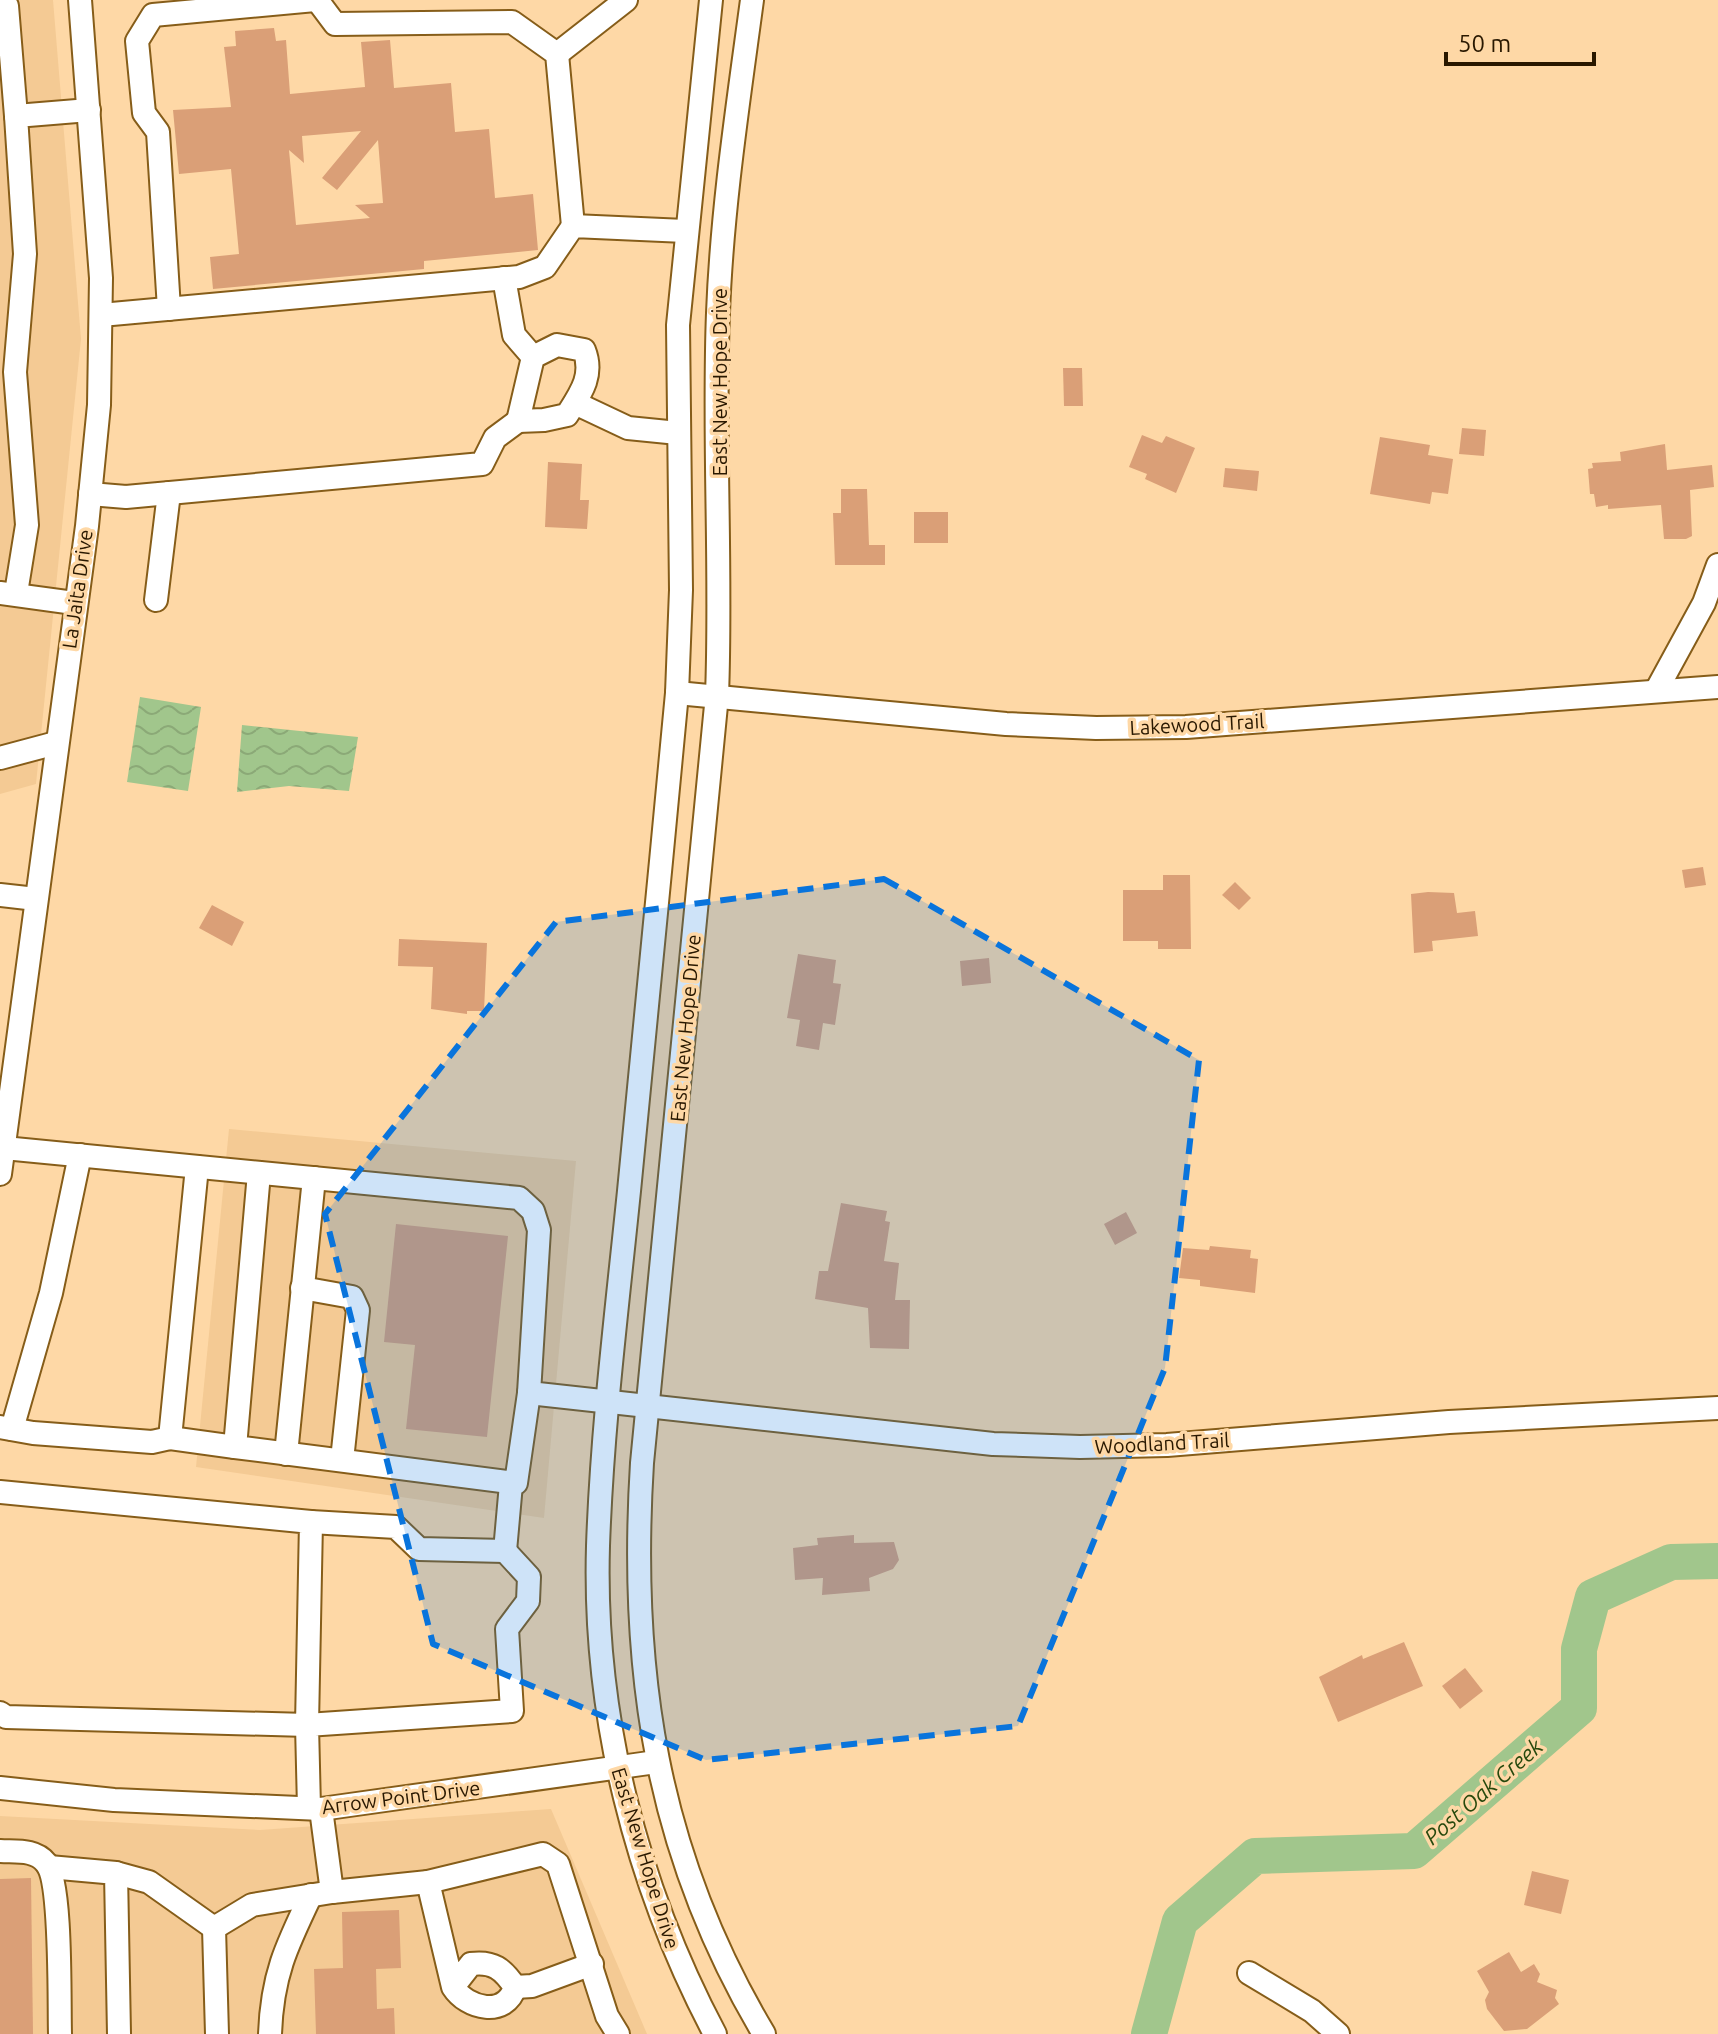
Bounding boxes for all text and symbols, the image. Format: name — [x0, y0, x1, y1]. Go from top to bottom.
scale bar — [1446, 16, 1594, 66]
text: 50 m — [1458, 30, 1511, 57]
street label: East New Hope Drive — [708, 288, 731, 476]
street label: La Jaita Drive — [57, 528, 97, 650]
street label: Lakewood Trail — [1129, 709, 1265, 739]
street label: East New Hope Drive — [665, 933, 705, 1123]
street label: Woodland Trail — [1094, 1428, 1230, 1458]
water label: Post Oak Creek — [1419, 1732, 1548, 1849]
street label: East New Hope Drive — [607, 1765, 685, 1951]
street label: Arrow Point Drive — [321, 1776, 481, 1818]

